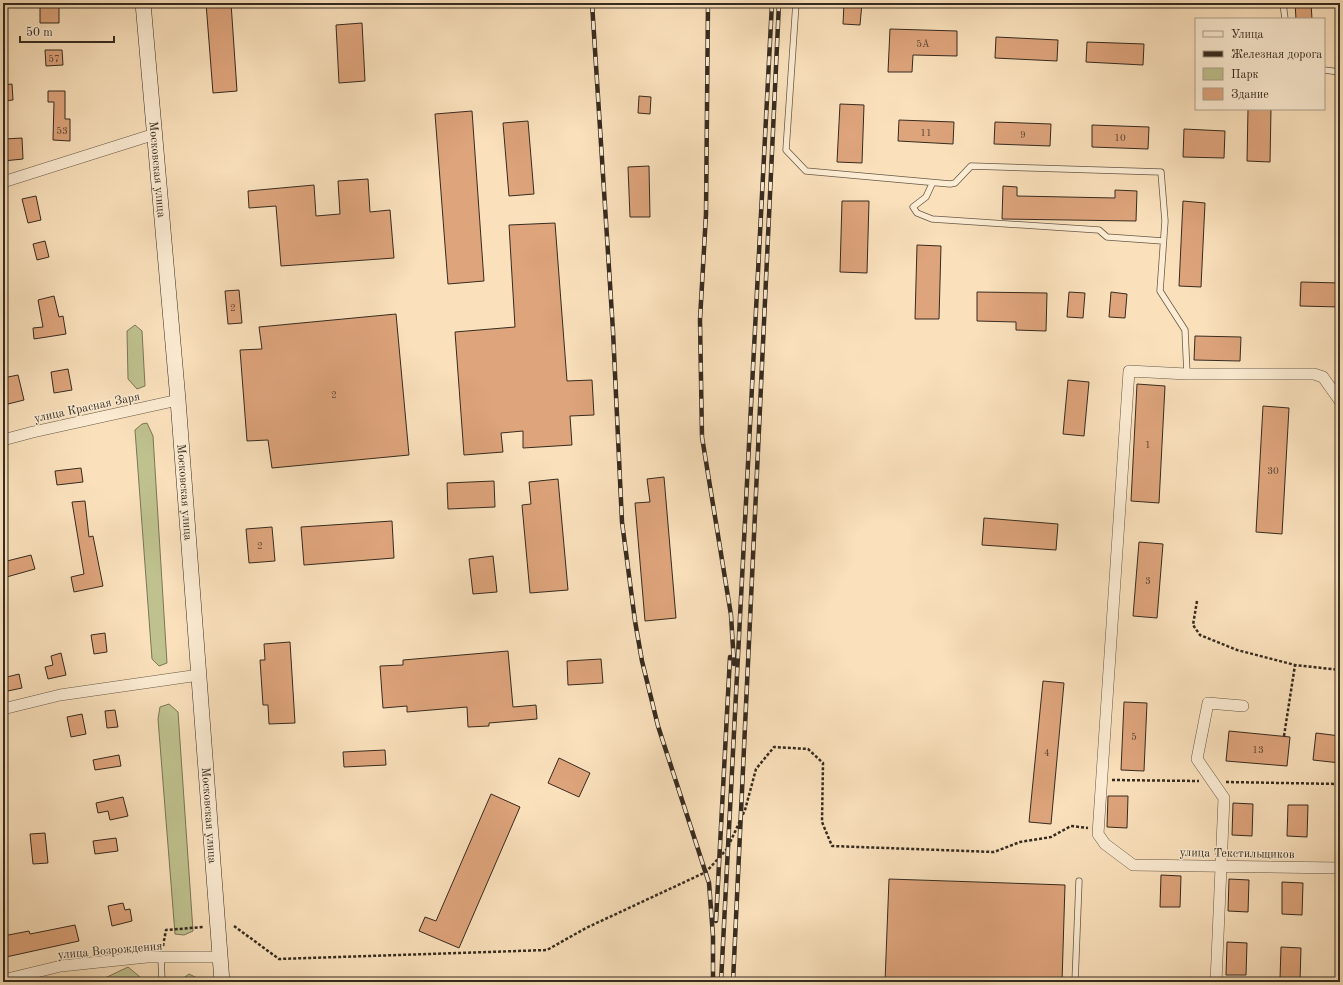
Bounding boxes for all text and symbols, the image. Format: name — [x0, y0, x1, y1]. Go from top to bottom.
scale bar — [20, 18, 114, 44]
legend — [1195, 18, 1325, 110]
text: 50 m — [26, 26, 53, 39]
text: Улица — [1231, 29, 1264, 41]
house number: 5А — [916, 39, 930, 49]
text: Железная дорога — [1231, 49, 1322, 61]
house number: 57 — [48, 54, 60, 64]
text: Парк — [1231, 69, 1259, 81]
text: Здание — [1231, 89, 1269, 101]
street label: Московская улица — [146, 121, 167, 218]
house number: 53 — [56, 126, 68, 136]
house number: 11 — [920, 128, 932, 138]
house number: 9 — [1020, 130, 1026, 140]
house number: 10 — [1114, 133, 1126, 143]
house number: 2 — [230, 303, 236, 313]
house number: 2 — [331, 390, 337, 400]
street label: улица Красная Заря — [33, 391, 141, 425]
house number: 1 — [1145, 440, 1151, 450]
street label: Московская улица — [174, 444, 194, 541]
house number: 30 — [1267, 466, 1279, 476]
house number: 2 — [257, 541, 263, 551]
house number: 3 — [1145, 576, 1151, 586]
house number: 5 — [1131, 732, 1137, 742]
house number: 13 — [1252, 745, 1264, 755]
house number: 4 — [1044, 748, 1050, 758]
street label: Московская улица — [199, 767, 218, 864]
street label: улица Текстильщиков — [1179, 847, 1295, 861]
street label: улица Возрождения — [57, 940, 163, 962]

